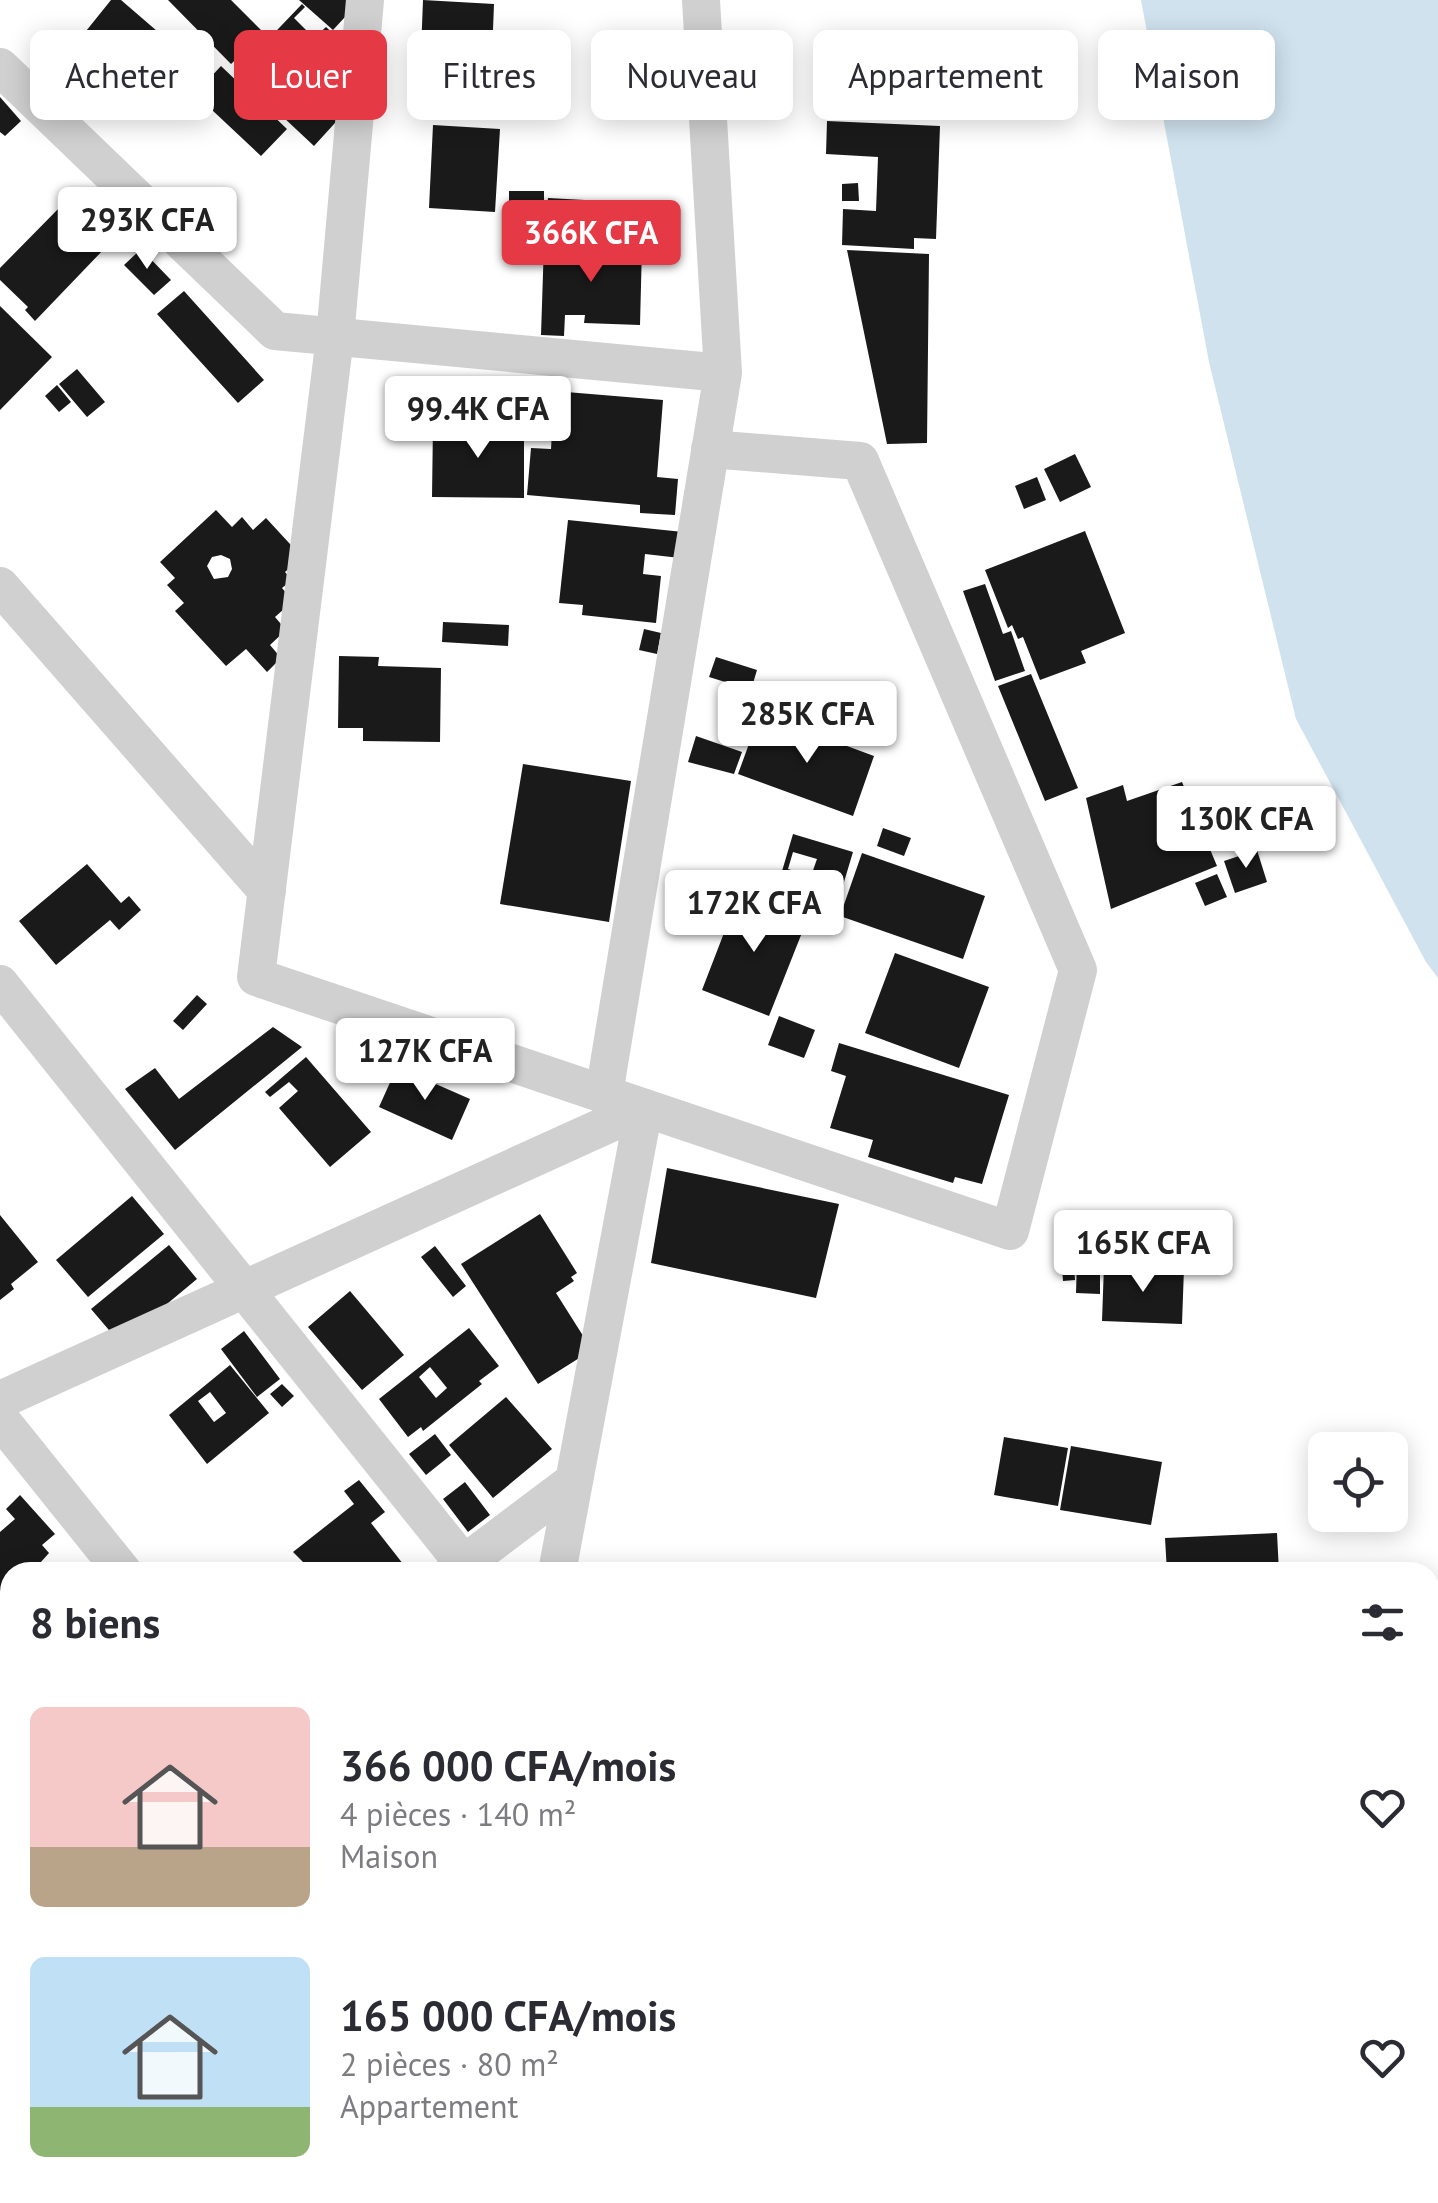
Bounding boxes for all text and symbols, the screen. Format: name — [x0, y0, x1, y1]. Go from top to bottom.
chip: Acheter — [30, 30, 214, 120]
chip: Louer — [234, 30, 387, 120]
chip: Filtres — [407, 30, 571, 120]
chip: Nouveau — [591, 30, 793, 120]
chip: Appartement — [813, 30, 1078, 120]
chip: Maison — [1098, 30, 1275, 120]
pin: 293K CFA — [44, 187, 250, 272]
text: 293K CFA — [80, 198, 214, 240]
pin: 366K CFA — [488, 200, 694, 285]
text: 366K CFA — [524, 211, 658, 253]
pin: 99.4K CFA — [364, 376, 592, 461]
text: 99.4K CFA — [407, 387, 549, 429]
pin: 285K CFA — [704, 681, 910, 766]
text: 285K CFA — [740, 692, 874, 734]
pin: 130K CFA — [1143, 786, 1349, 871]
text: 130K CFA — [1179, 797, 1313, 839]
pin: 172K CFA — [651, 870, 857, 955]
text: 172K CFA — [687, 881, 821, 923]
pin: 127K CFA — [322, 1018, 528, 1103]
text: 127K CFA — [358, 1029, 492, 1071]
pin: 165K CFA — [1040, 1210, 1246, 1295]
text: 165K CFA — [1076, 1221, 1210, 1263]
map controls — [1308, 1432, 1408, 1532]
button: locate — [1308, 1432, 1408, 1532]
text: 8 biens — [30, 1595, 160, 1650]
icon: filters — [1355, 1595, 1410, 1650]
text: 366 000 CFA/mois — [340, 1738, 676, 1793]
icon: home — [110, 1747, 230, 1867]
icon: heart — [1355, 1780, 1410, 1835]
text: 4 pièces · 140 m² — [340, 1793, 576, 1835]
text: Maison — [340, 1835, 438, 1877]
text: 165 000 CFA/mois — [340, 1988, 676, 2043]
icon: home — [110, 1997, 230, 2117]
icon: heart — [1355, 2030, 1410, 2085]
text: 2 pièces · 80 m² — [340, 2043, 559, 2085]
text: Appartement — [340, 2085, 518, 2127]

